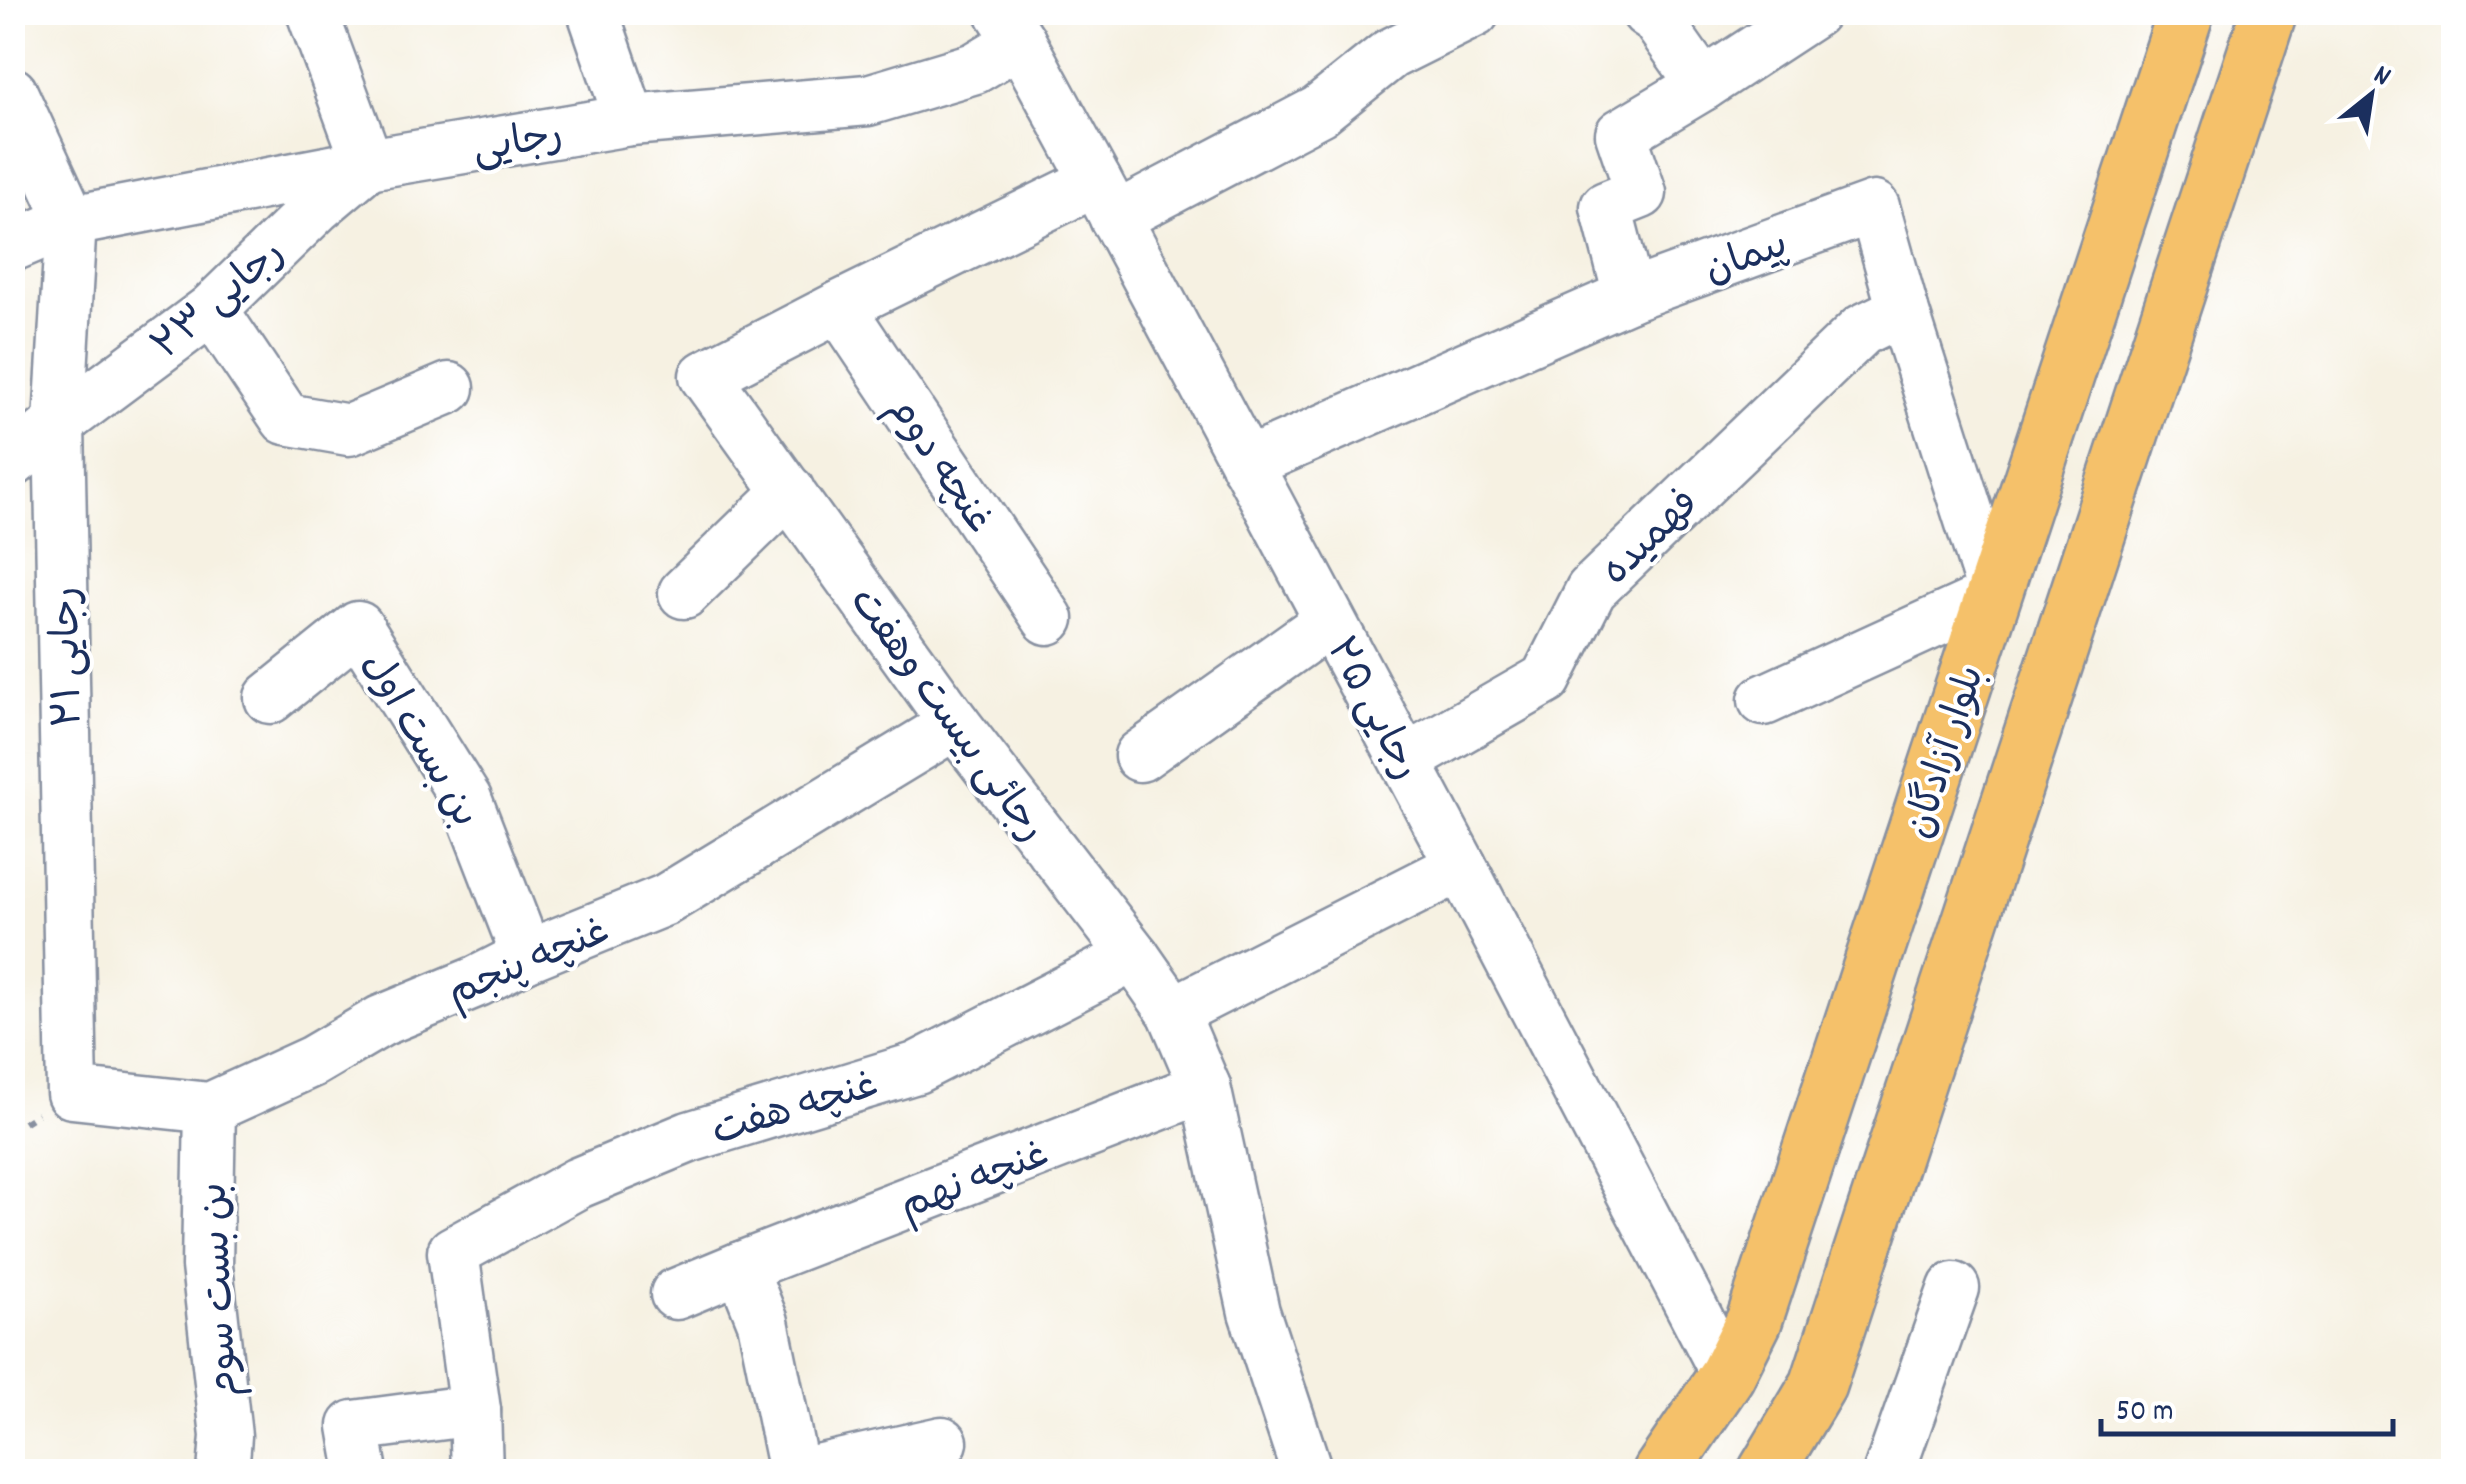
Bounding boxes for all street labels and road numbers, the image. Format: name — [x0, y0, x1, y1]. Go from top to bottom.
street label: رجایی — [469, 109, 568, 181]
street label: پیمان — [1698, 219, 1797, 301]
street label: رجایی ۲۳ — [141, 228, 299, 376]
street label: غنچه دوم — [871, 386, 1005, 547]
street label: فهمیده — [1591, 479, 1714, 601]
street label: رجائی بیست وهفت — [833, 578, 1057, 856]
street label: رجایی ۲۱ — [41, 586, 100, 728]
street label: رجایی ۲۵ — [1309, 629, 1432, 792]
street label: بن بست اول — [344, 643, 491, 840]
street label: بلوار آزادگان — [1893, 659, 2003, 847]
street label: غنچه پنجم — [440, 905, 619, 1025]
street label: غنچه هفت — [706, 1059, 886, 1164]
street label: غنچه نهم — [893, 1129, 1058, 1238]
street label: بن بست سوم — [188, 1181, 257, 1398]

